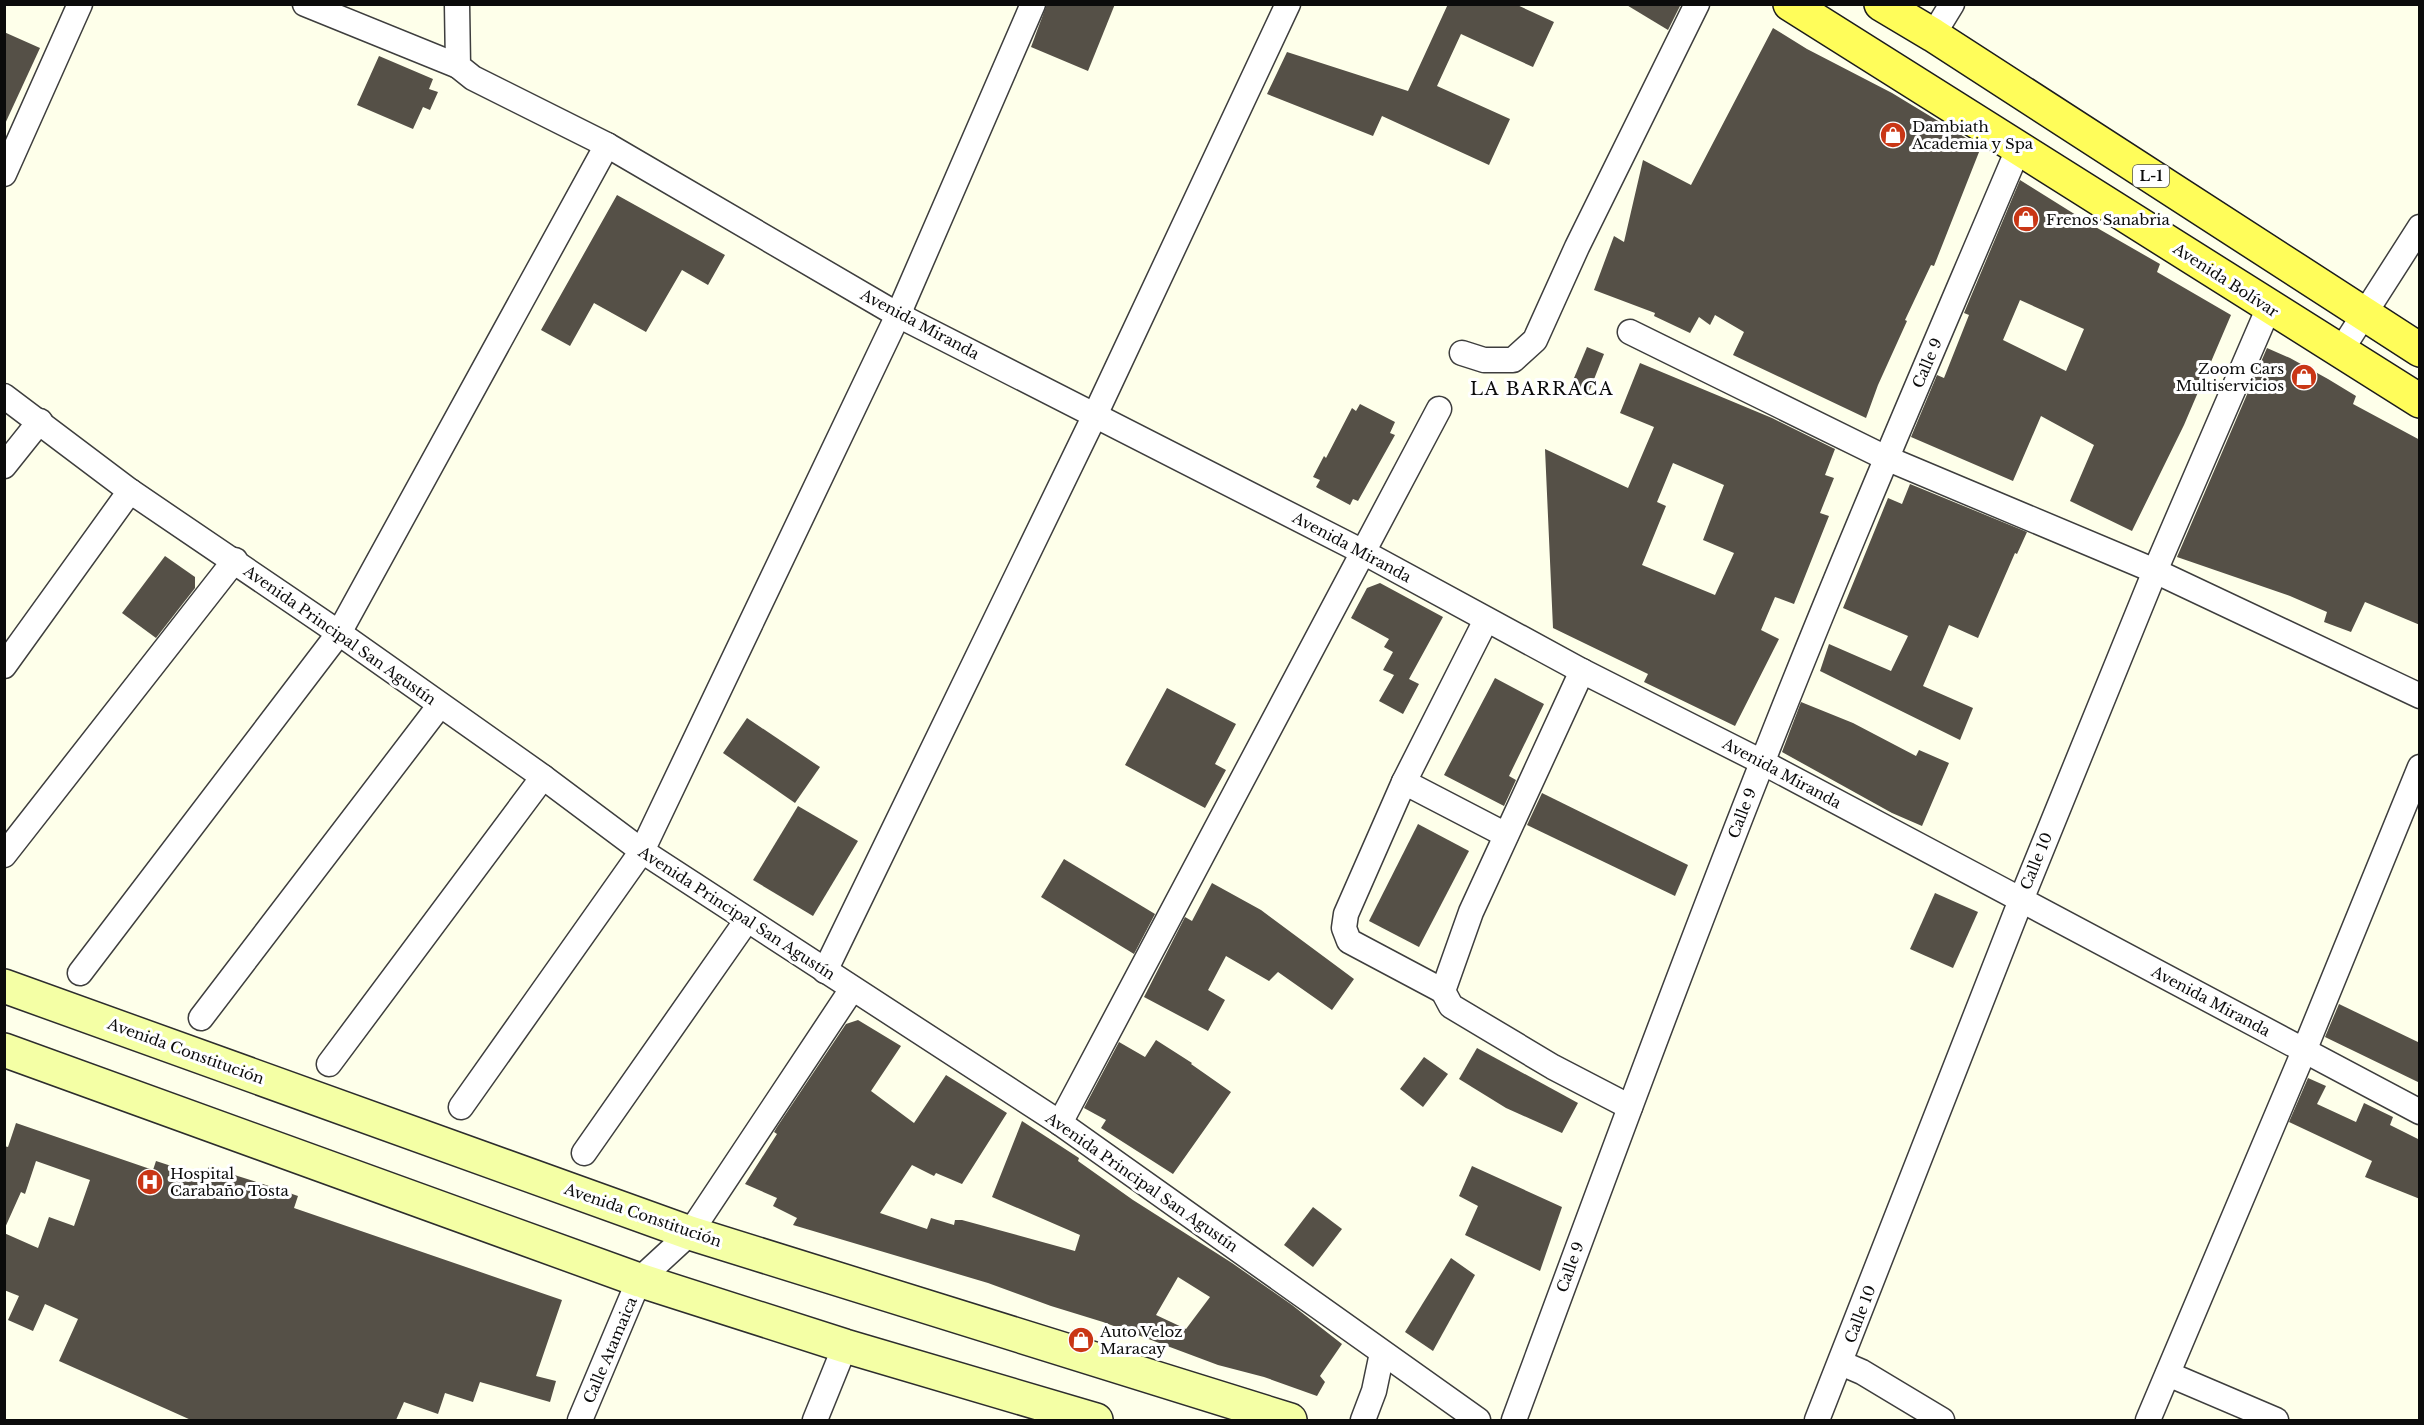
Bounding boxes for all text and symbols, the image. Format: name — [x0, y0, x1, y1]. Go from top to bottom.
place label: Dambiath Academia y Spa — [1911, 117, 2034, 153]
shop icon: Dambiath Academia y Spa — [1878, 120, 1908, 150]
road number: L-1 — [2133, 165, 2169, 187]
shop icon: Frenos Sanabria — [2011, 204, 2041, 234]
place label: Frenos Sanabria — [2046, 210, 2170, 229]
street label: Avenida Bolívar — [2169, 238, 2283, 322]
street label: Avenida Miranda — [856, 284, 983, 364]
street label: Calle 9 — [1908, 335, 1946, 391]
place label: Zoom Cars Multiservicios — [2176, 359, 2284, 395]
shop icon: Zoom Cars Multiservicios — [2289, 362, 2319, 392]
district label: LA BARRACA — [1470, 378, 1614, 400]
street label: Avenida Miranda — [1288, 507, 1415, 587]
street label: Avenida Principal San Agustín — [239, 561, 440, 709]
street label: Avenida Miranda — [1718, 733, 1845, 813]
street label: Calle 9 — [1724, 785, 1760, 841]
street label: Calle 10 — [2016, 829, 2056, 893]
street label: Avenida Principal San Agustín — [634, 842, 839, 984]
street label: Avenida Miranda — [2147, 961, 2274, 1041]
street label: Avenida Constitución — [104, 1014, 267, 1088]
street label: Avenida Principal San Agustín — [1041, 1108, 1242, 1256]
place label: Hospital Carabaño Tosta — [170, 1164, 290, 1200]
hospital icon: Hospital Carabaño Tosta — [135, 1167, 165, 1197]
street label: Avenida Constitución — [561, 1179, 724, 1251]
street label: Calle 9 — [1552, 1239, 1588, 1295]
street label: Calle 10 — [1840, 1282, 1880, 1346]
street label: Calle Atamaica — [579, 1293, 641, 1406]
place label: Auto Veloz Maracay — [1099, 1322, 1183, 1358]
shop icon: Auto Veloz Maracay — [1066, 1325, 1096, 1355]

